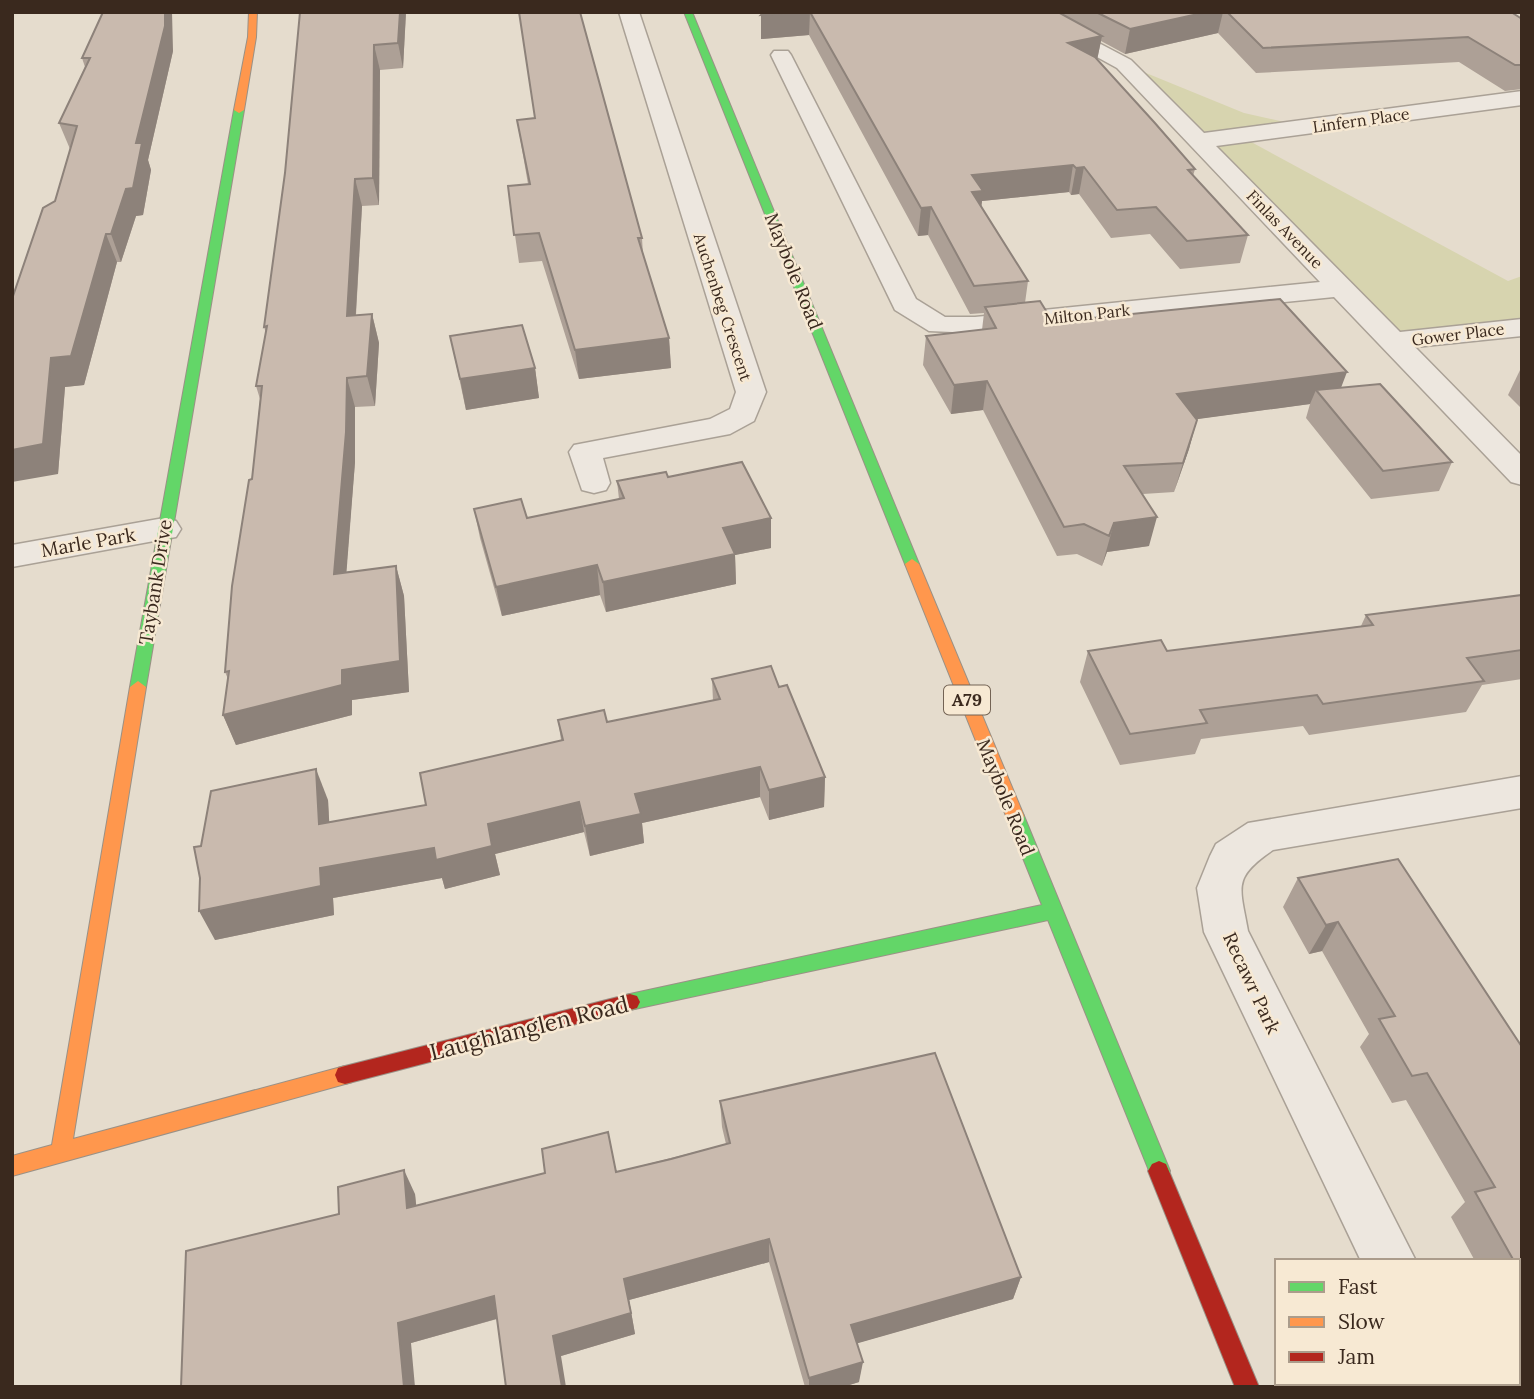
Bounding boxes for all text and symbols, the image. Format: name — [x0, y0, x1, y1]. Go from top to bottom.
street label: Linfern Place — [1311, 103, 1411, 137]
street label: Finlas Avenue — [1243, 186, 1328, 273]
street label: Maybole Road — [760, 209, 828, 333]
street label: Auchenbeg Crescent — [689, 230, 757, 384]
street label: Milton Park — [1043, 300, 1131, 328]
street label: Gower Place — [1411, 318, 1506, 350]
street label: Taybank Drive — [133, 518, 177, 646]
street label: Marle Park — [39, 522, 138, 562]
road number: A79 — [944, 686, 990, 714]
street label: Maybole Road — [972, 735, 1040, 859]
street label: Recawr Park — [1218, 928, 1286, 1038]
street label: Laughlanglen Road — [427, 989, 631, 1066]
legend — [1275, 1259, 1520, 1385]
text: Fast — [1338, 1273, 1378, 1300]
text: Slow — [1338, 1308, 1385, 1335]
text: Jam — [1337, 1343, 1375, 1370]

